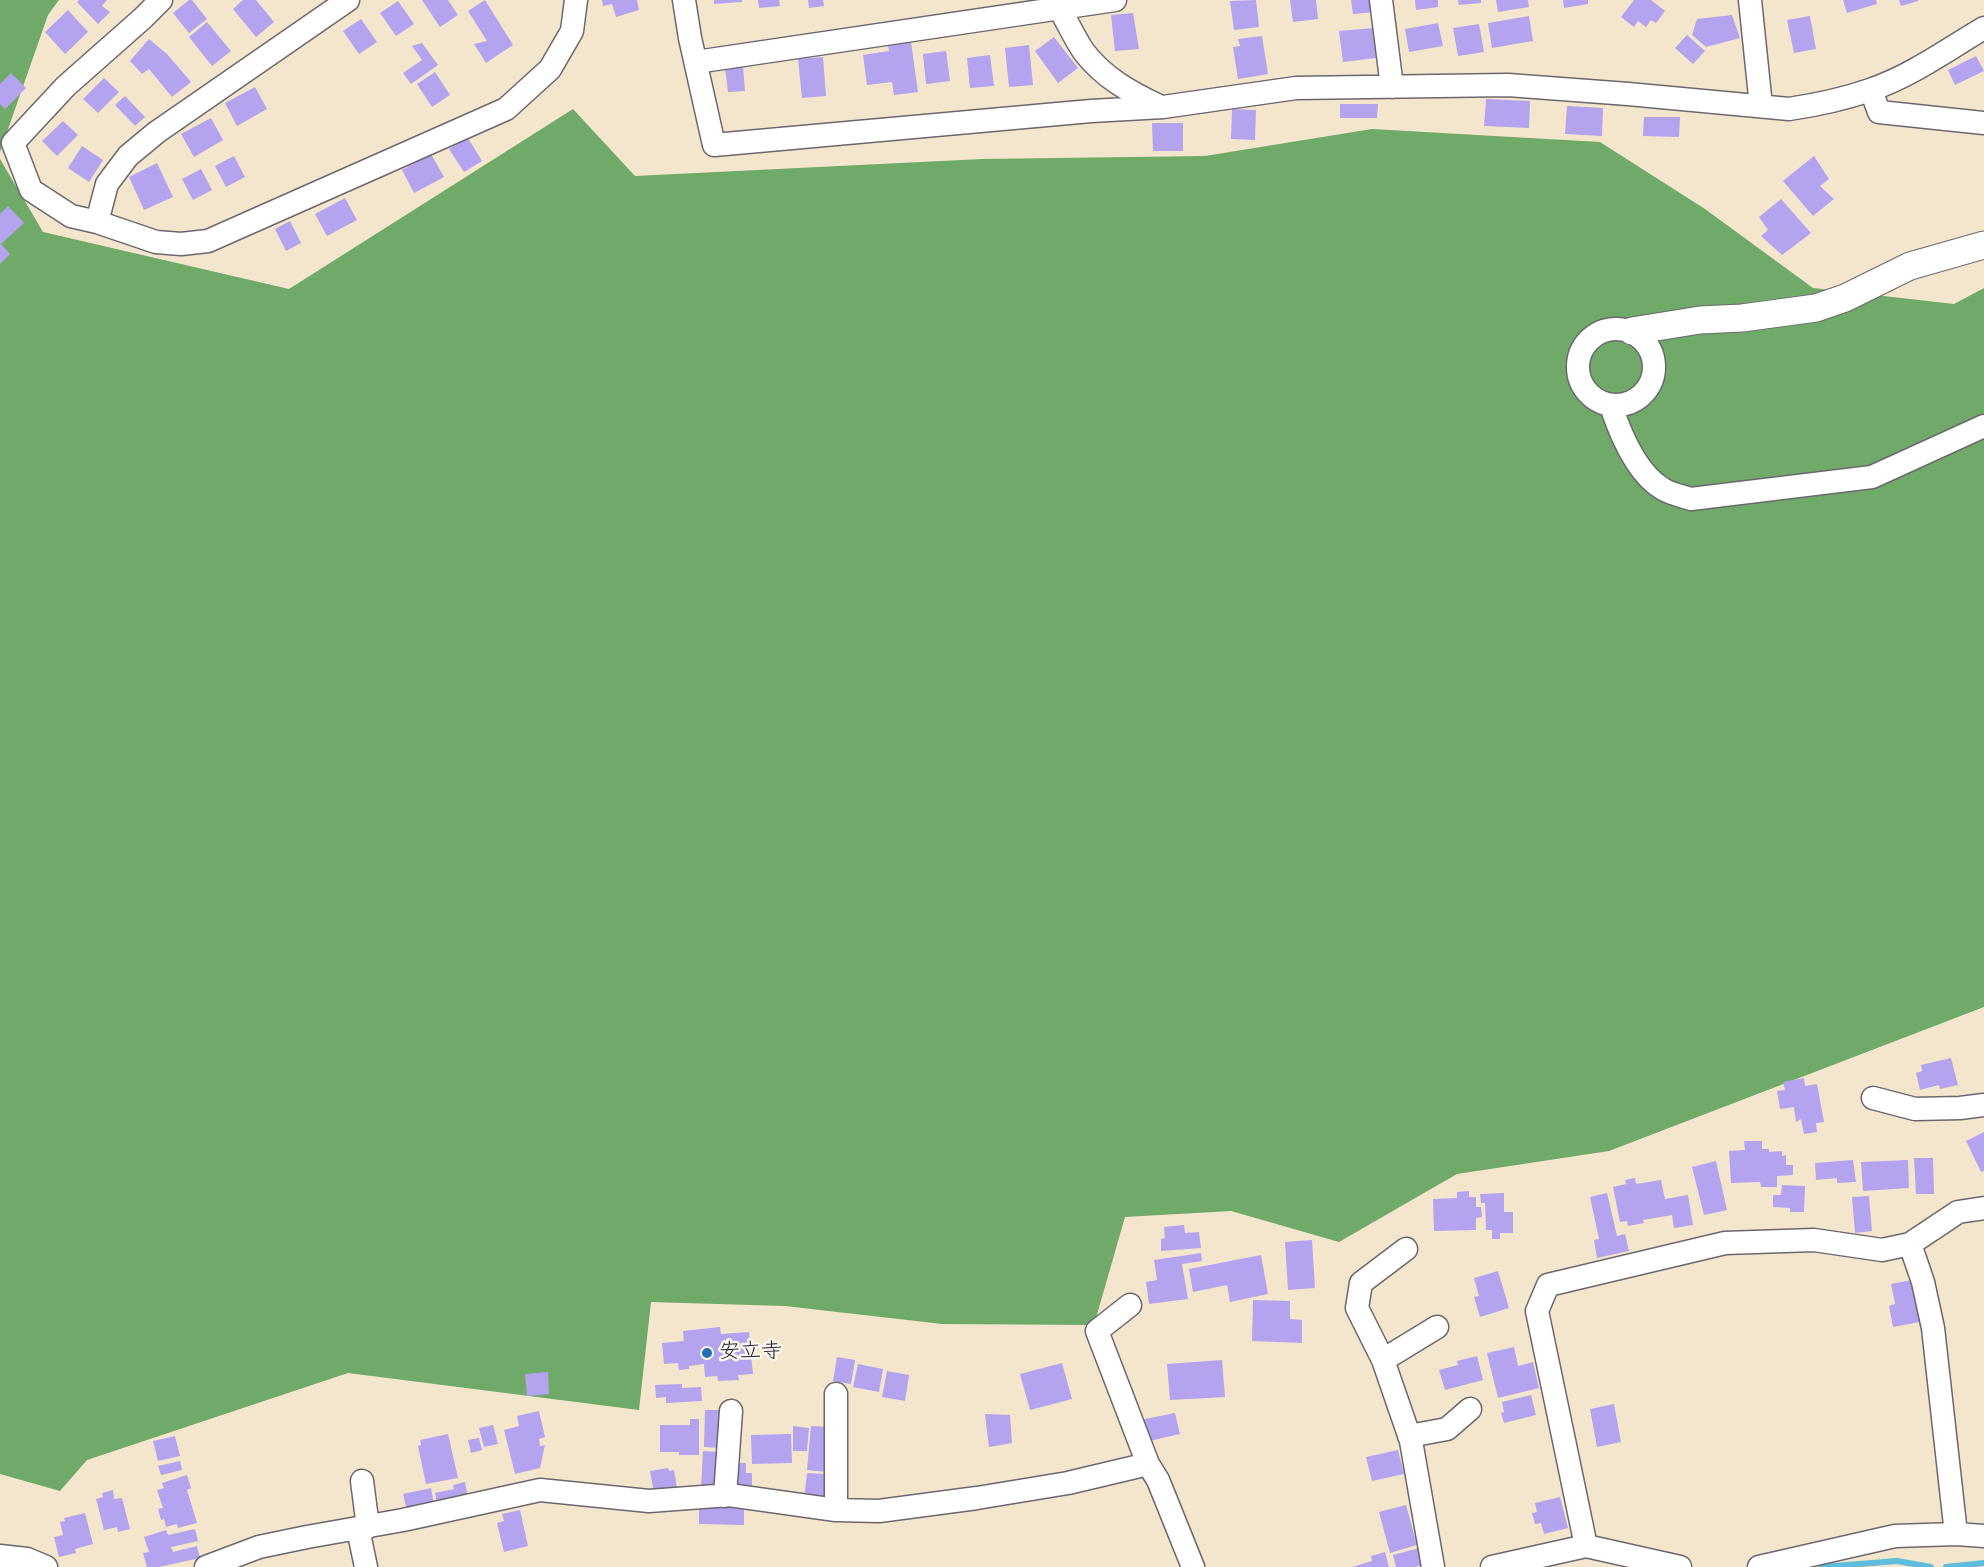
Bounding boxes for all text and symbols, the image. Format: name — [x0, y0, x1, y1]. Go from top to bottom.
place label: 安立寺 — [719, 1340, 782, 1366]
marker: 安立寺 — [700, 1346, 714, 1360]

